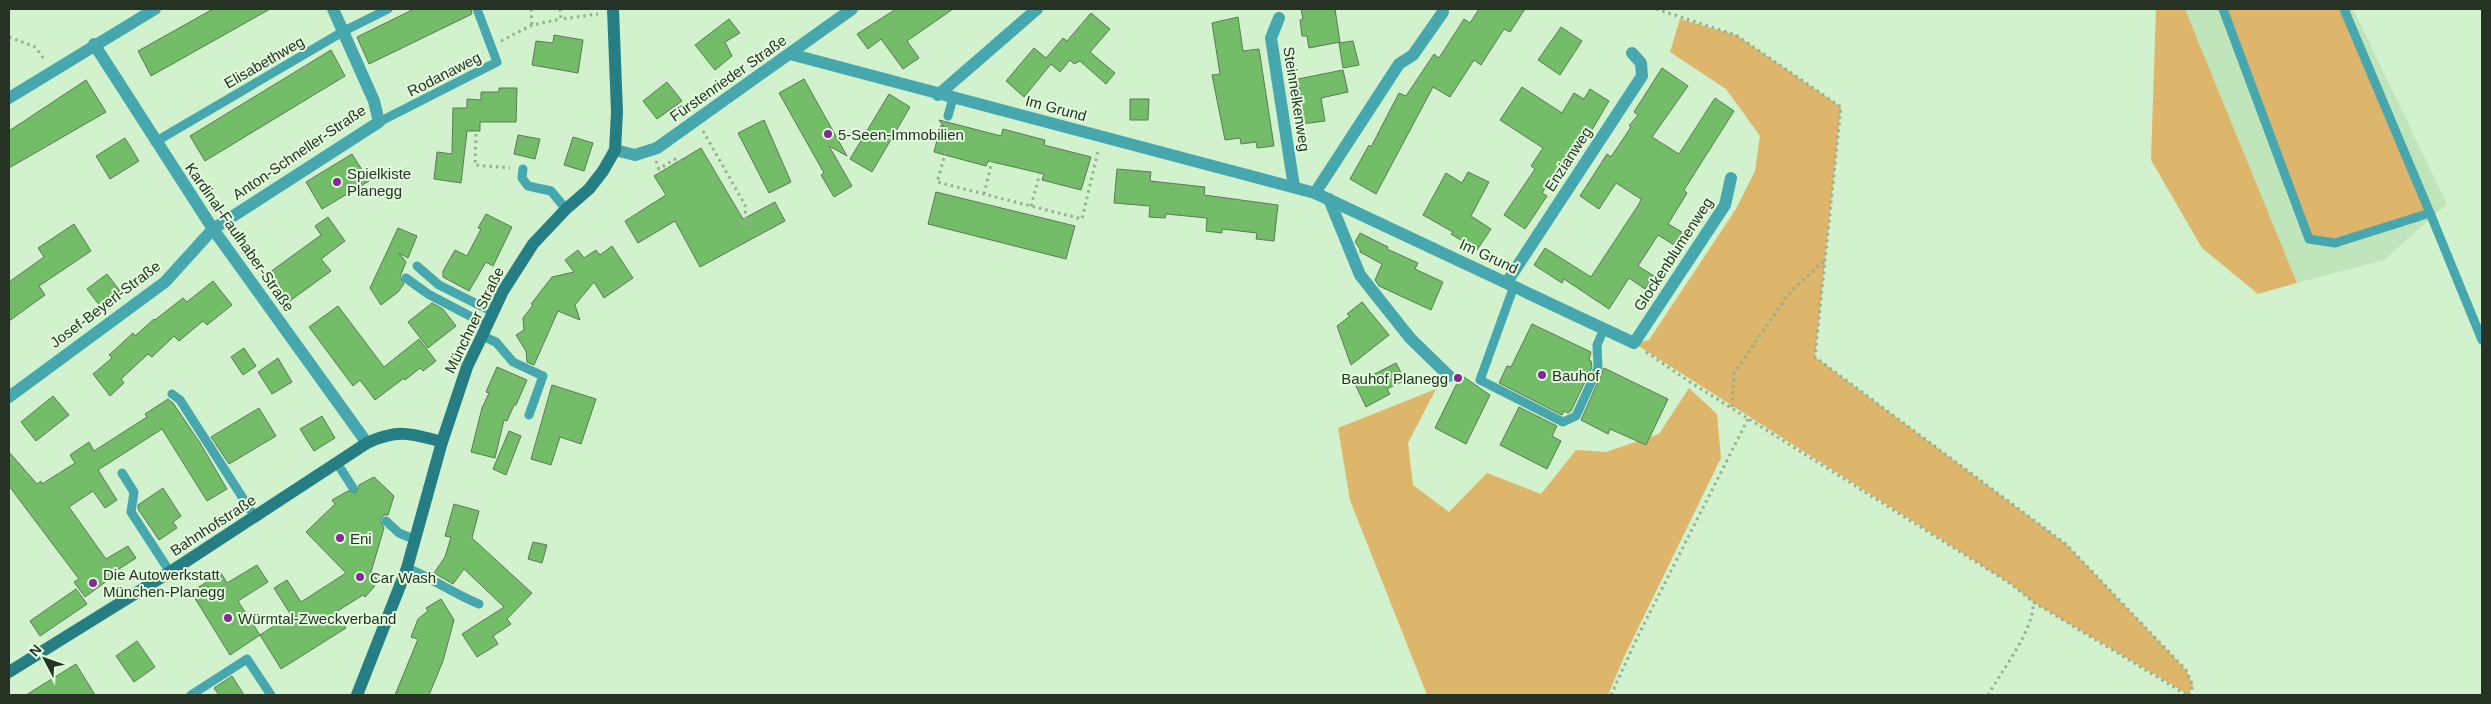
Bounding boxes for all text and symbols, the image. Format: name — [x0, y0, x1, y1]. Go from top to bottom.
street label: Fürstenrieder Straße — [666, 31, 790, 125]
street label: Elisabethweg — [221, 32, 307, 92]
street label: Steinnelkenweg — [1280, 45, 1314, 153]
street label: Rodanaweg — [404, 48, 484, 100]
street label: Im Grund — [1024, 92, 1088, 124]
street label: Anton-Schneller-Straße — [229, 101, 369, 203]
street label: Enzianweg — [1541, 124, 1595, 194]
place label: 5-Seen-Immobilien — [838, 126, 964, 143]
marker: 5-Seen-Immobilien — [822, 128, 834, 140]
street label: Kardinal-Faulhaber-Straße — [182, 159, 298, 315]
place label: Spielkiste Planegg — [347, 165, 411, 199]
marker: Spielkiste Planegg — [331, 176, 343, 188]
street label: Glockenblumenweg — [1630, 194, 1716, 314]
street label: Im Grund — [1457, 235, 1521, 277]
street label: Josef-Beyerl-Straße — [47, 257, 163, 351]
street label: Münchner Straße — [441, 264, 507, 376]
place label: Bauhof — [1552, 367, 1600, 384]
marker: Bauhof — [1536, 369, 1548, 381]
place label: Bauhof Planegg — [1341, 370, 1448, 387]
marker: Bauhof Planegg — [1452, 372, 1464, 384]
street label: Bahnhofstraße — [167, 491, 259, 559]
place label: Eni — [350, 530, 372, 547]
marker: Eni — [334, 532, 346, 544]
place label: Die Autowerkstatt München-Planegg — [103, 566, 225, 600]
place label: Car Wash — [370, 569, 436, 586]
marker: Car Wash — [354, 571, 366, 583]
marker: Die Autowerkstatt München-Planegg — [87, 577, 99, 589]
place label: Würmtal-Zweckverband — [238, 610, 396, 627]
marker: Würmtal-Zweckverband — [222, 612, 234, 624]
north arrow — [20, 634, 70, 684]
text: N — [26, 641, 45, 660]

